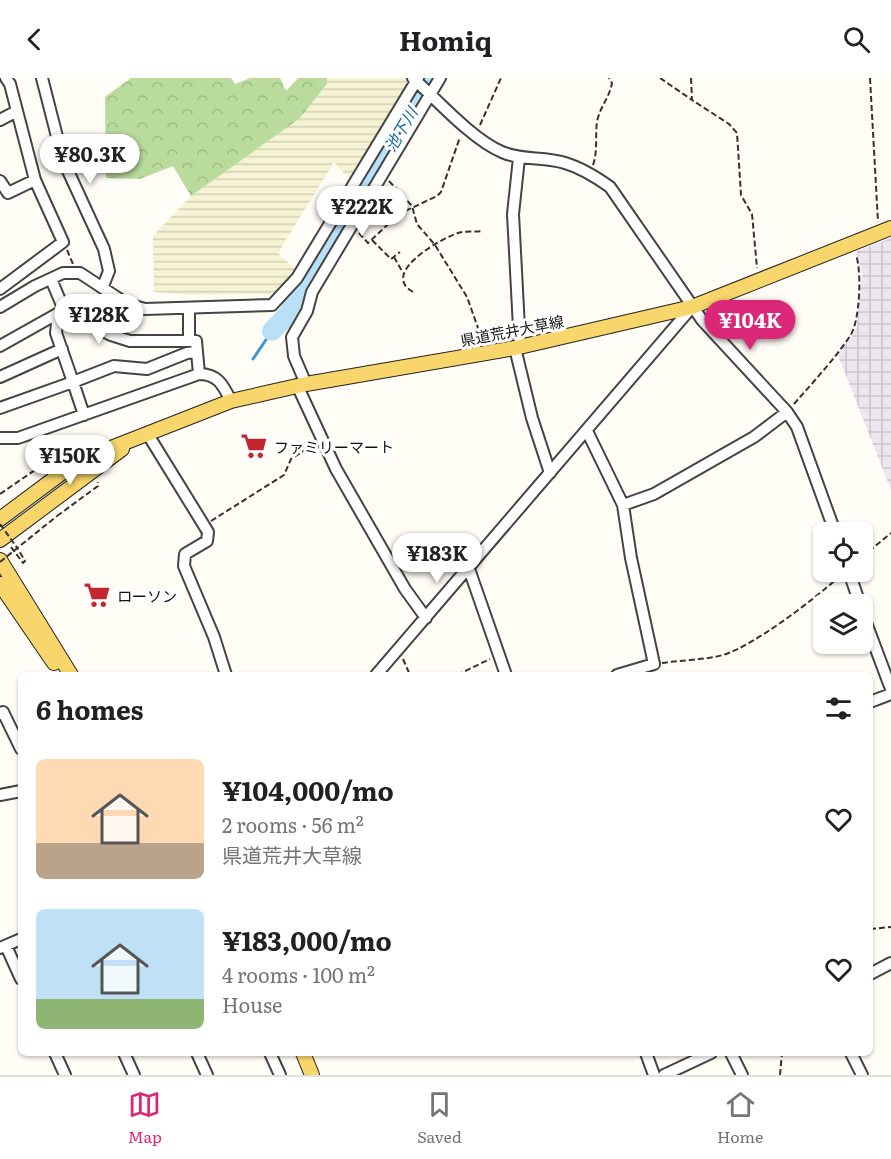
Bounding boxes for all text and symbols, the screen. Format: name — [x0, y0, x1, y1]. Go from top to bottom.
text: Homiq — [399, 19, 492, 59]
icon: back — [18, 23, 51, 56]
icon: search — [840, 23, 873, 56]
water label: 池下川 — [377, 101, 424, 156]
pin: ¥80.3K — [41, 134, 139, 185]
text: ¥80.3K — [54, 138, 126, 168]
pin: ¥222K — [320, 186, 404, 237]
text: ¥222K — [331, 190, 393, 220]
pin: ¥128K — [57, 294, 141, 345]
text: ¥128K — [68, 298, 130, 328]
pin: ¥104K — [708, 300, 792, 351]
text: ¥104K — [718, 304, 782, 334]
street label: 県道荒井大草線 — [458, 309, 566, 351]
supermarket icon: ファミリーマート — [239, 431, 269, 461]
pin: ¥150K — [28, 435, 112, 486]
place label: ファミリーマート — [274, 435, 394, 458]
text: ¥150K — [39, 439, 101, 469]
map controls — [813, 522, 873, 654]
button: locate — [813, 522, 873, 582]
pin: ¥183K — [395, 533, 479, 584]
text: ¥183K — [406, 537, 468, 567]
supermarket icon: ローソン — [82, 580, 112, 610]
place label: ローソン — [117, 584, 177, 607]
button: layers — [813, 594, 873, 654]
text: 6 homes — [36, 689, 143, 728]
icon: filters — [822, 692, 855, 725]
text: ¥104,000/mo — [222, 770, 394, 809]
icon: home — [84, 783, 156, 855]
icon: heart — [822, 803, 855, 836]
text: 2 rooms · 56 m² — [222, 809, 364, 839]
text: 県道荒井大草線 — [222, 839, 362, 869]
text: ¥183,000/mo — [222, 920, 392, 959]
icon: home — [84, 933, 156, 1005]
icon: heart — [822, 953, 855, 986]
text: 4 rooms · 100 m² — [222, 959, 375, 989]
text: House — [222, 989, 282, 1019]
tab: Map — [128, 1088, 162, 1148]
tab: Saved — [417, 1088, 462, 1148]
tab: Home — [717, 1088, 763, 1148]

